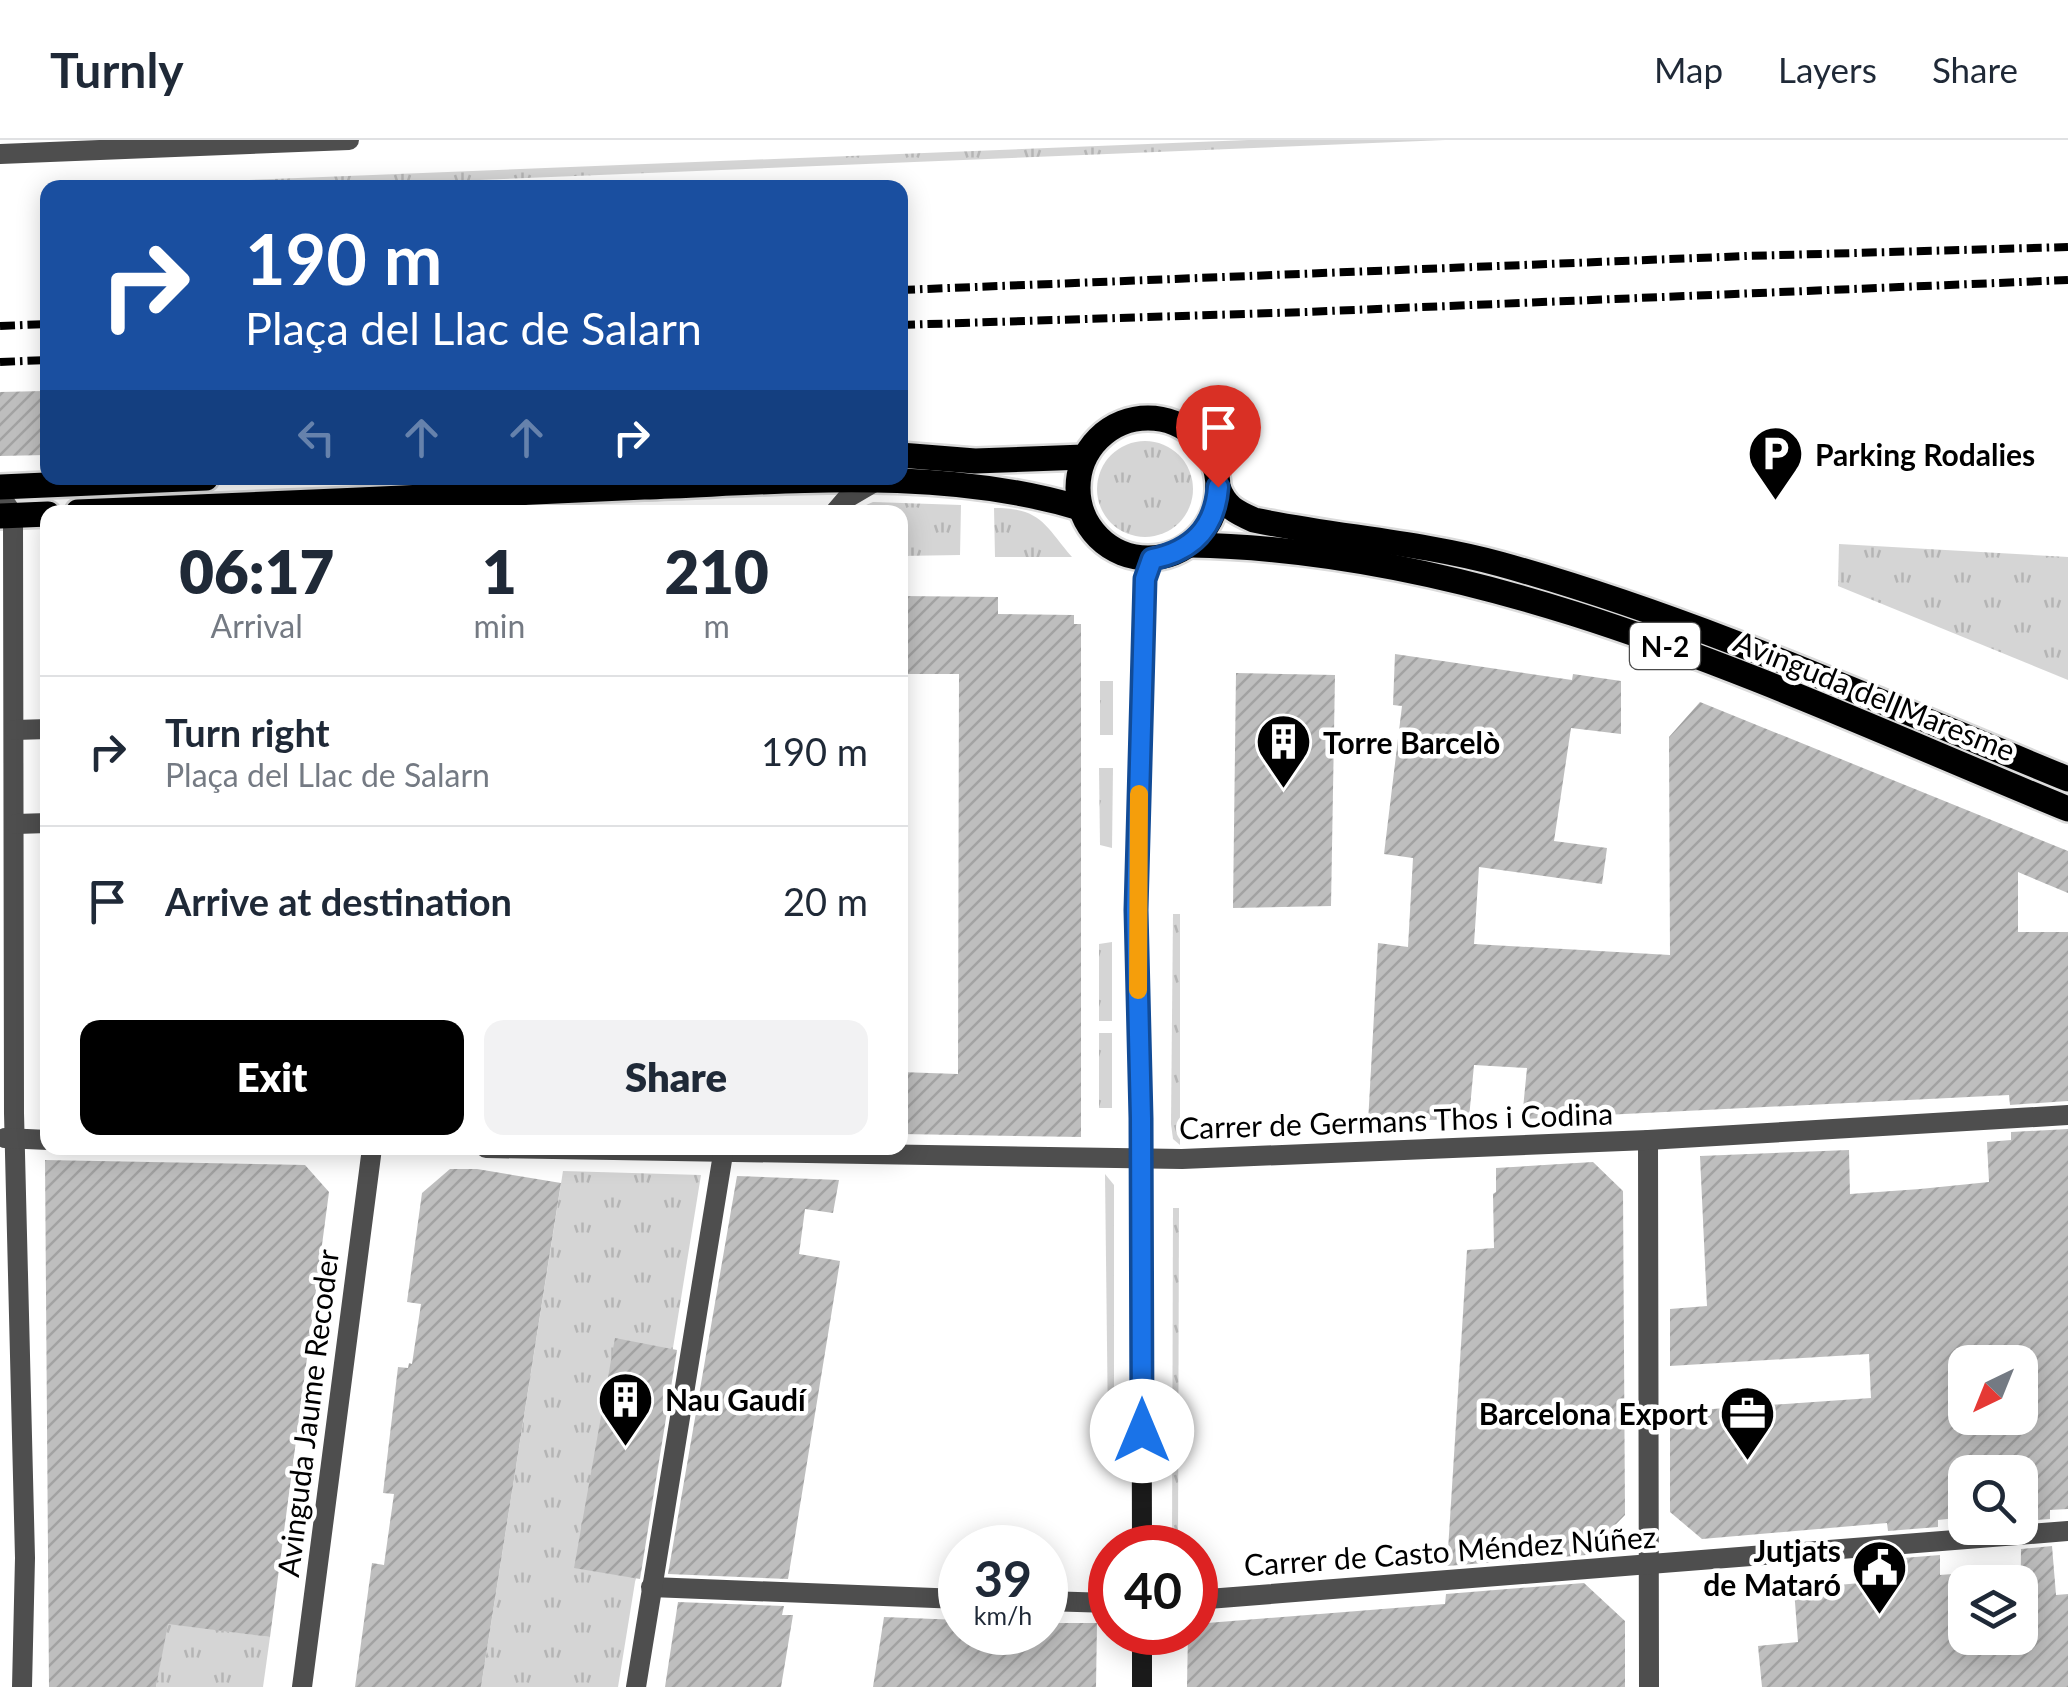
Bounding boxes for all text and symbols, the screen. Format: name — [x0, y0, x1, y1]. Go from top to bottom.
text: Turnly — [50, 41, 184, 98]
text: Map — [1654, 48, 1723, 90]
text: Layers — [1778, 48, 1877, 90]
text: Share — [1932, 48, 2018, 90]
text: 190 m — [245, 216, 442, 300]
icon: right — [80, 220, 210, 350]
text: Plaça del Llac de Salarn — [245, 301, 702, 355]
pin — [1176, 385, 1261, 488]
icon: arrive — [1191, 400, 1246, 455]
icon: left — [289, 410, 344, 465]
icon: ahead — [394, 410, 449, 465]
icon: ahead — [499, 410, 554, 465]
icon: right — [604, 410, 659, 465]
parking icon: Parking Rodalies — [1746, 424, 1806, 503]
place label: Parking Rodalies — [1815, 436, 2035, 472]
text: 06:17 — [179, 535, 334, 607]
text: 1 — [482, 535, 517, 607]
text: 210 — [664, 535, 769, 607]
text: Arrival — [211, 606, 303, 645]
text: min — [473, 606, 525, 645]
text: m — [703, 606, 730, 645]
street label: Avinguda del Maresme — [1729, 622, 2021, 768]
road number: N-2 — [1630, 623, 1700, 669]
text: Turn right — [165, 709, 330, 755]
building icon: Torre Barcelò — [1254, 712, 1314, 791]
icon: right — [80, 724, 135, 779]
place label: Torre Barcelò — [1323, 724, 1500, 760]
text: 190 m — [761, 728, 868, 774]
text: Plaça del Llac de Salarn — [165, 755, 490, 794]
icon: arrive — [80, 874, 135, 929]
text: Arrive at destination — [165, 878, 512, 924]
text: 20 m — [783, 878, 868, 924]
button: Exit — [80, 1020, 464, 1135]
button: Share — [484, 1020, 868, 1135]
street label: Carrer de Germans Thos i Codina — [1178, 1094, 1614, 1146]
street label: Avinguda Jaume Recoder — [269, 1247, 345, 1579]
north arrow — [1948, 1345, 2038, 1435]
map controls — [1948, 1345, 2038, 1655]
building icon: Nau Gaudí — [596, 1369, 656, 1448]
position arrow — [1090, 1379, 1194, 1483]
place label: Nau Gaudí — [665, 1381, 808, 1417]
office icon: Barcelona Export — [1717, 1383, 1777, 1462]
place label: Barcelona Export — [1479, 1395, 1708, 1431]
button: search — [1948, 1455, 2038, 1545]
street label: Carrer de Casto Méndez Núñez — [1243, 1518, 1657, 1582]
speed limit sign: 40 — [1088, 1525, 1218, 1655]
place label: Jutjats de Mataró — [1703, 1532, 1841, 1602]
public building icon: Jutjats de Mataró — [1850, 1537, 1910, 1616]
text: 39 — [974, 1548, 1032, 1608]
button: layers — [1948, 1565, 2038, 1655]
text: km/h — [974, 1600, 1032, 1630]

